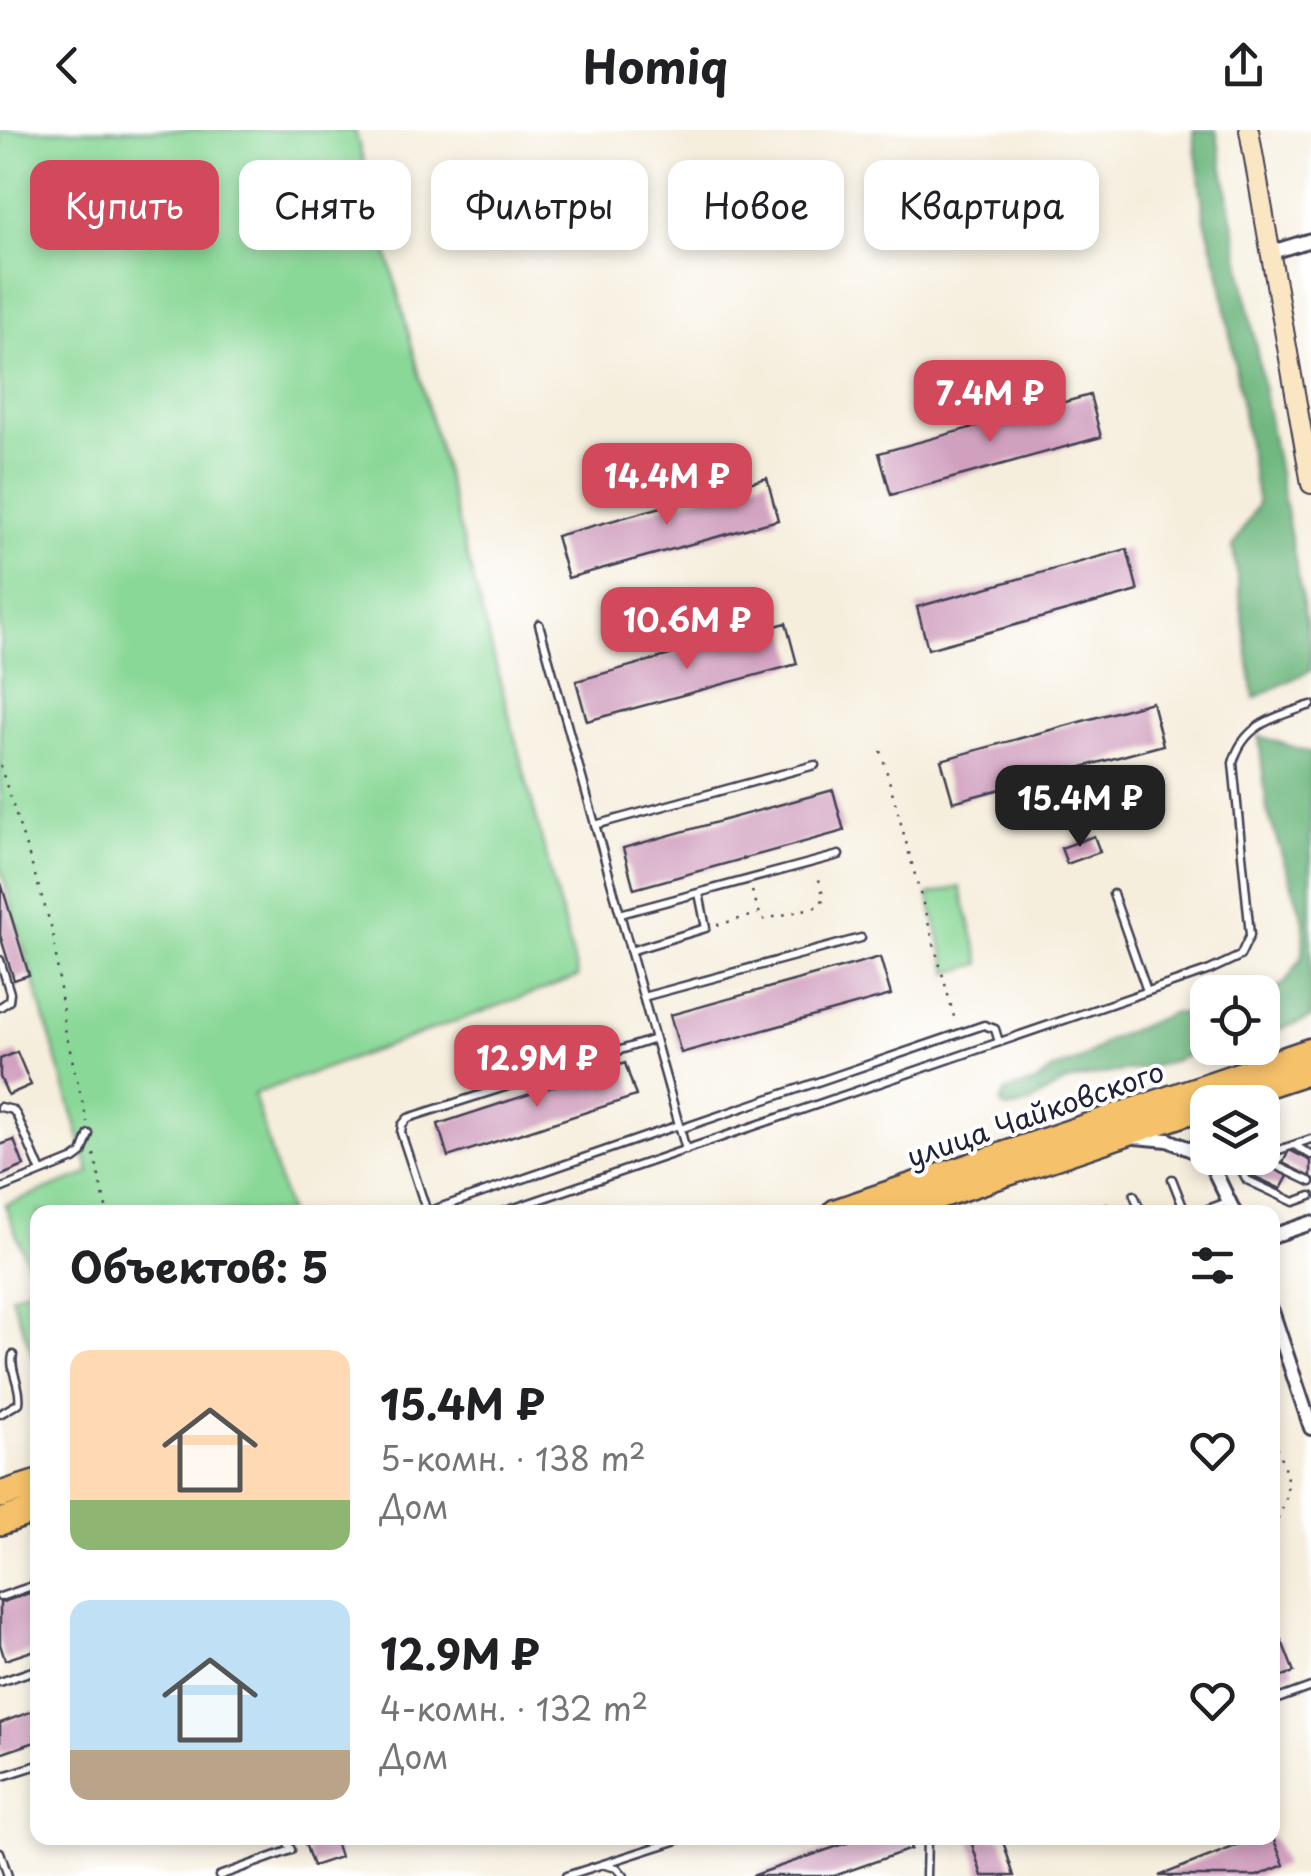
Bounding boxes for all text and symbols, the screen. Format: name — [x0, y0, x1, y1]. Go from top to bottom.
text: Homiq — [583, 31, 728, 99]
icon: back — [40, 38, 95, 93]
icon: share — [1216, 38, 1271, 93]
chip: Купить — [30, 160, 219, 250]
chip: Снять — [239, 160, 411, 250]
chip: Фильтры — [431, 160, 648, 250]
chip: Новое — [668, 160, 844, 250]
chip: Квартира — [864, 160, 1099, 250]
pin: 7.4M ₽ — [909, 360, 1071, 445]
text: 7.4M ₽ — [936, 368, 1044, 416]
pin: 14.4M ₽ — [575, 443, 759, 528]
text: 14.4M ₽ — [604, 451, 730, 499]
pin: 10.6M ₽ — [595, 587, 779, 672]
text: 10.6M ₽ — [623, 595, 751, 643]
pin: 15.4M ₽ — [988, 765, 1172, 850]
text: 15.4M ₽ — [1017, 773, 1143, 821]
map controls — [1190, 975, 1280, 1175]
button: locate — [1190, 975, 1280, 1065]
pin: 12.9M ₽ — [445, 1025, 629, 1110]
text: 12.9M ₽ — [476, 1033, 598, 1081]
street label: улица Чайковского — [901, 1049, 1169, 1177]
button: layers — [1190, 1085, 1280, 1175]
text: Объектов: 5 — [70, 1234, 329, 1297]
icon: filters — [1185, 1238, 1240, 1293]
text: 15.4M ₽ — [380, 1371, 545, 1434]
icon: home — [150, 1390, 270, 1510]
icon: heart — [1185, 1423, 1240, 1478]
text: 5-комн. · 138 m² — [380, 1434, 646, 1482]
text: Дом — [380, 1482, 449, 1530]
text: 12.9M ₽ — [380, 1621, 540, 1684]
icon: home — [150, 1640, 270, 1760]
icon: heart — [1185, 1673, 1240, 1728]
text: 4-комн. · 132 m² — [380, 1684, 648, 1732]
text: Дом — [380, 1732, 449, 1780]

